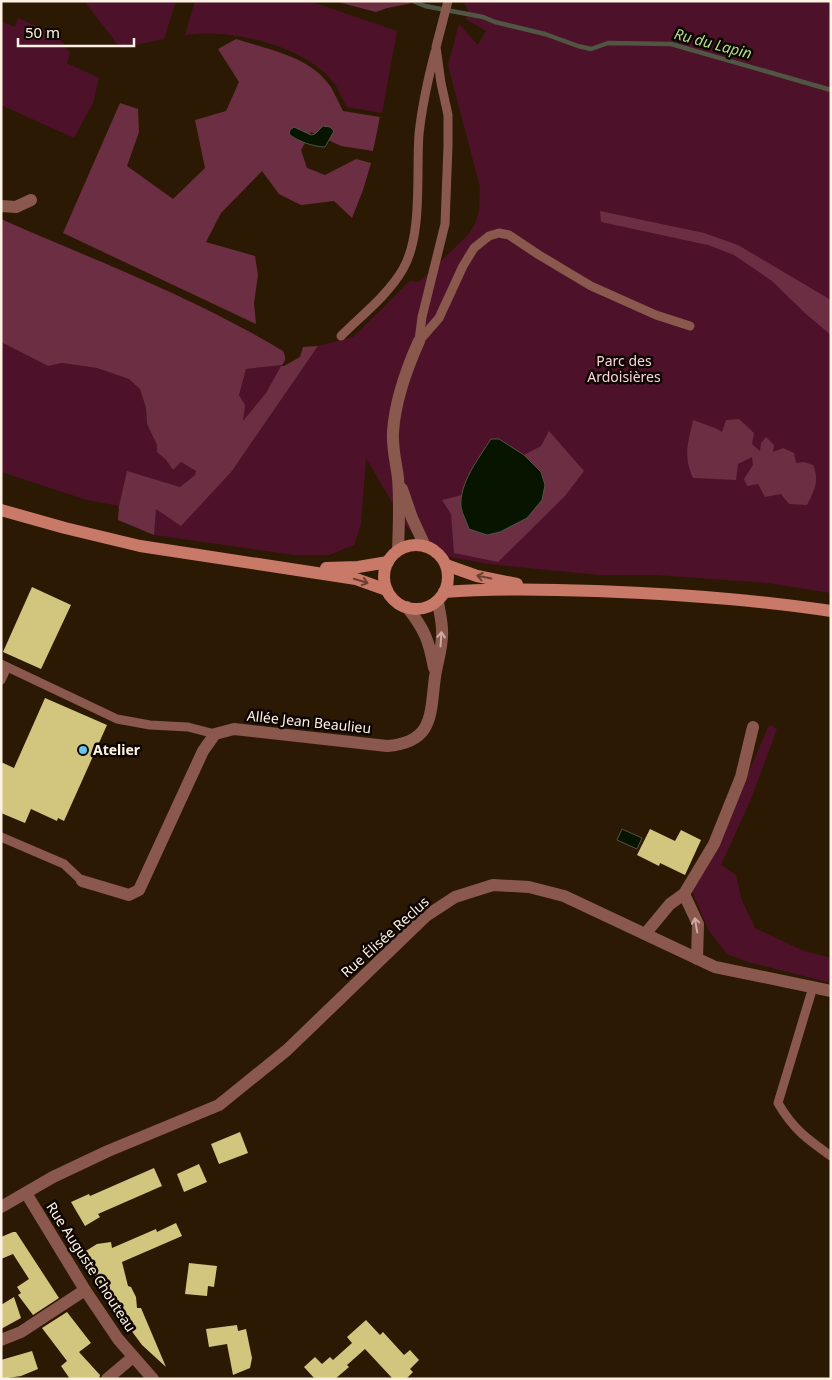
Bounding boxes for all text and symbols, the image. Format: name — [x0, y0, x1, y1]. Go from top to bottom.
scale bar — [18, 15, 134, 47]
text: 50 m — [25, 22, 60, 42]
water label: Ru du Lapin — [672, 23, 754, 63]
park label: Parc des Ardoisières — [587, 351, 661, 386]
one-way arrow — [477, 572, 493, 582]
one-way arrow — [353, 577, 369, 587]
one-way arrow — [437, 631, 446, 647]
street label: Allée Jean Beaulieu — [246, 706, 372, 737]
place label: Atelier — [93, 740, 141, 759]
marker: Atelier — [77, 744, 89, 756]
street label: Rue Élisée Reclus — [337, 892, 433, 981]
one-way arrow — [691, 918, 701, 934]
street label: Rue Auguste Chouteau — [42, 1198, 141, 1335]

